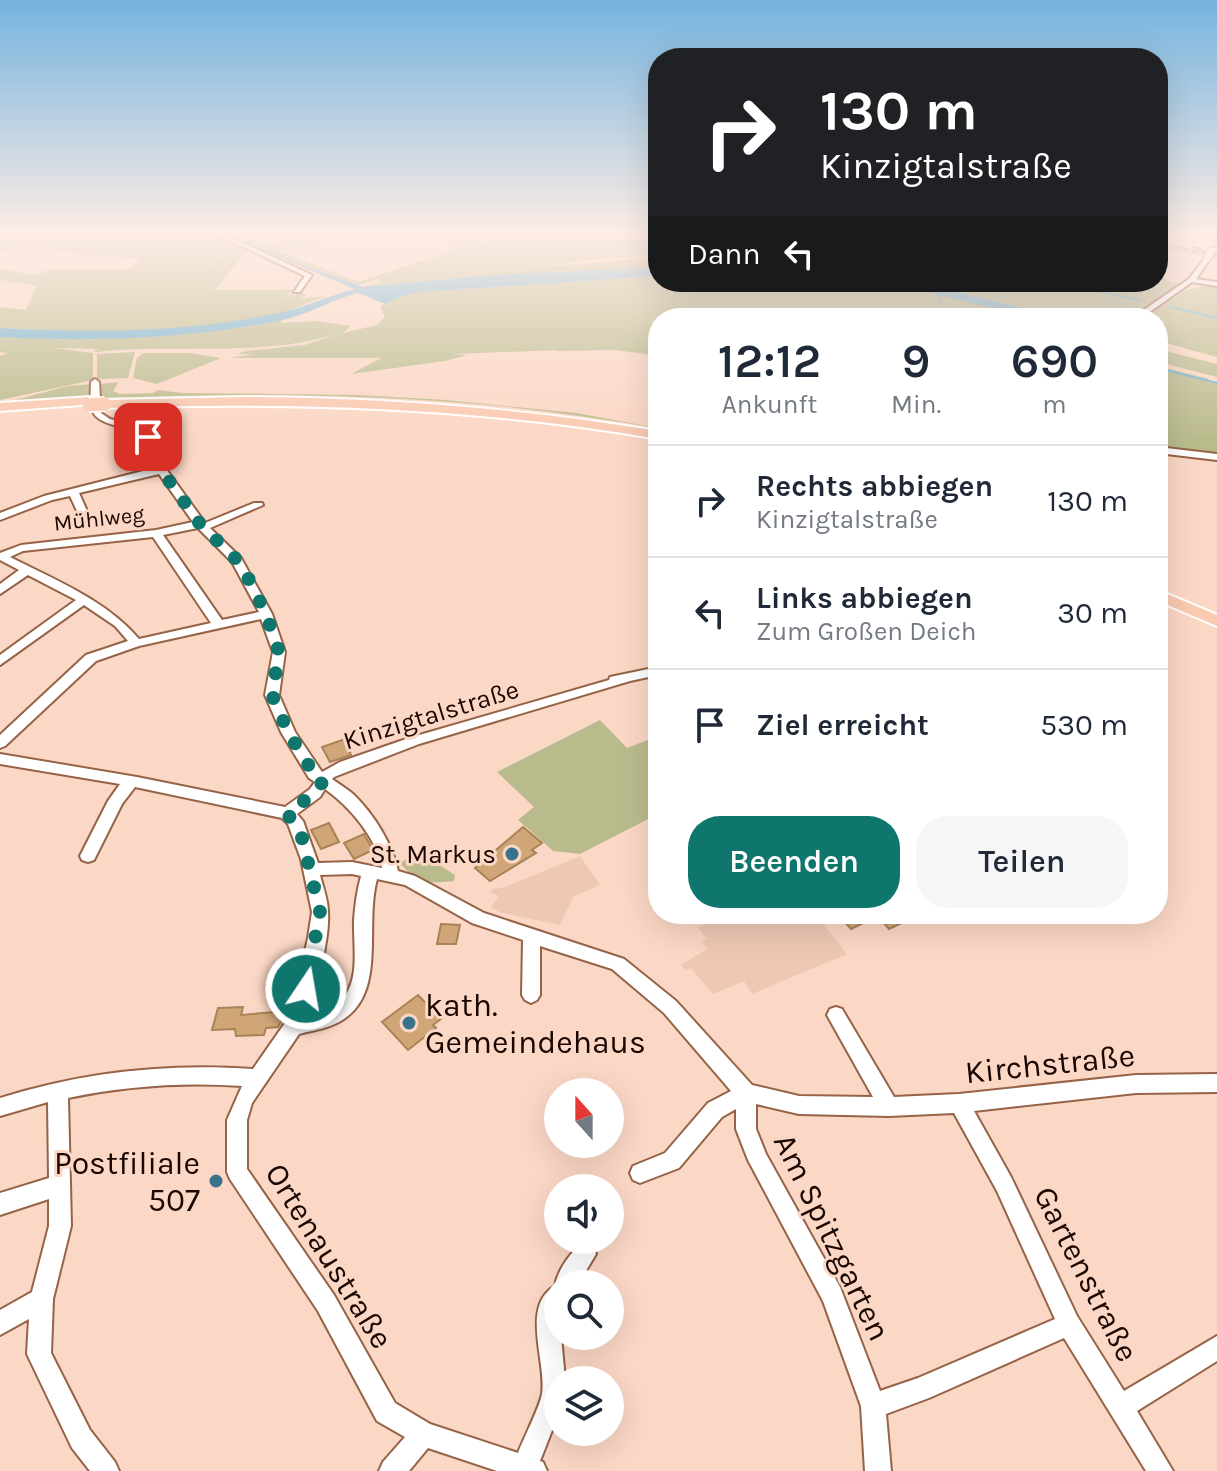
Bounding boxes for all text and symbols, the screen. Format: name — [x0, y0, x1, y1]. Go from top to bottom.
text: 130 m — [820, 78, 978, 143]
icon: right — [688, 80, 792, 184]
text: Kinzigtalstraße — [820, 145, 1072, 187]
icon: left — [777, 232, 821, 276]
text: Dann — [688, 236, 761, 272]
text: 12:12 — [718, 333, 821, 389]
text: 9 — [902, 333, 930, 389]
text: 690 — [1011, 333, 1098, 389]
text: Ankunft — [722, 389, 817, 420]
text: Min. — [891, 389, 941, 420]
text: m — [1042, 389, 1067, 420]
pin — [114, 403, 182, 471]
icon: arrive — [126, 415, 170, 459]
text: Rechts abbiegen — [756, 468, 993, 504]
icon: right — [688, 479, 732, 523]
text: 130 m — [1047, 483, 1128, 519]
street label: Mühlweg — [52, 501, 146, 537]
text: Kinzigtalstraße — [756, 504, 938, 535]
text: Links abbiegen — [756, 580, 973, 616]
icon: left — [688, 591, 732, 635]
text: 30 m — [1057, 595, 1128, 631]
text: Zum Großen Deich — [756, 616, 977, 647]
street label: Kinzigtalstraße — [340, 674, 522, 756]
icon: arrive — [688, 703, 732, 747]
text: Ziel erreicht — [756, 707, 929, 743]
text: 530 m — [1040, 707, 1128, 743]
button: Beenden — [688, 816, 900, 908]
button: Teilen — [916, 816, 1128, 908]
place label: St. Markus — [370, 839, 496, 870]
marker: St. Markus — [503, 845, 521, 863]
position arrow — [264, 947, 348, 1031]
place label: kath. Gemeindehaus — [425, 987, 646, 1061]
marker: kath. Gemeindehaus — [400, 1014, 418, 1032]
street label: Kirchstraße — [963, 1037, 1137, 1091]
north arrow — [544, 1078, 624, 1158]
map controls — [544, 1078, 624, 1446]
street label: Am Spitzgarten — [766, 1127, 898, 1347]
place label: Postfiliale 507 — [54, 1145, 200, 1219]
street label: Ortenaustraße — [257, 1157, 401, 1355]
marker: Postfiliale 507 — [207, 1172, 225, 1190]
button: sound — [544, 1174, 624, 1254]
street label: Gartenstraße — [1026, 1180, 1146, 1368]
button: search — [544, 1270, 624, 1350]
button: layers — [544, 1366, 624, 1446]

